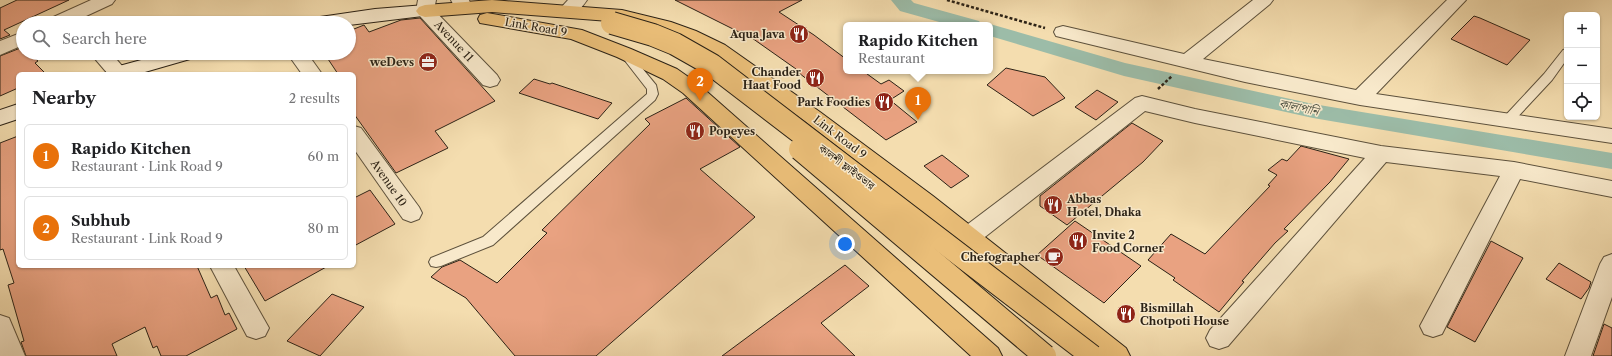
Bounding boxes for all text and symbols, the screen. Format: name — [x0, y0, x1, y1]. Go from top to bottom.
map controls — [1564, 12, 1600, 120]
button: + — [1564, 12, 1600, 48]
street label: Link Road 9 — [504, 15, 568, 39]
search box — [16, 16, 356, 60]
street label: Avenue 11 — [431, 17, 477, 65]
popup — [843, 22, 993, 74]
restaurant icon: Aqua Java — [788, 23, 810, 45]
icon: search — [30, 27, 52, 49]
place label: Aqua Java — [729, 27, 786, 41]
text: Search here — [62, 29, 147, 48]
text: Rapido Kitchen — [858, 31, 978, 50]
button: − — [1564, 48, 1600, 84]
text: Restaurant — [858, 50, 925, 66]
office icon: weDevs — [417, 51, 439, 73]
place label: weDevs — [369, 55, 414, 69]
place label: Chander Haat Food — [743, 65, 802, 92]
restaurant icon: Chander Haat Food — [804, 67, 826, 89]
pin: 2 — [687, 68, 713, 101]
button: locate — [1564, 84, 1600, 120]
pin: 1 — [905, 87, 931, 120]
text: Nearby — [32, 88, 96, 108]
text: 2 results — [289, 90, 340, 106]
restaurant icon: Park Foodies — [873, 91, 895, 113]
place label: Park Foodies — [797, 95, 870, 109]
water label: কালাপানি — [1278, 96, 1323, 119]
street label: Link Road 9 — [811, 112, 869, 162]
restaurant icon: Popeyes — [684, 120, 706, 142]
place label: Popeyes — [709, 124, 755, 138]
text: Rapido Kitchen — [71, 139, 191, 158]
street label: কালশী ফ্লাইওভার — [815, 141, 878, 193]
text: 1 — [43, 148, 49, 164]
text: 60 m — [308, 148, 339, 164]
street label: Avenue 10 — [367, 156, 410, 209]
text: Restaurant · Link Road 9 — [71, 158, 223, 174]
place label: Abbas Hotel, Dhaka — [1066, 192, 1142, 219]
restaurant icon: Abbas Hotel, Dhaka — [1042, 194, 1064, 216]
text: Subhub — [71, 211, 130, 230]
text: 2 — [42, 220, 50, 236]
text: 80 m — [307, 220, 339, 236]
place label: Invite 2 Food Corner — [1092, 228, 1164, 255]
text: Restaurant · Link Road 9 — [71, 230, 223, 246]
restaurant icon: Invite 2 Food Corner — [1067, 230, 1089, 252]
your location — [835, 234, 855, 254]
cafe icon: Chefographer — [1043, 246, 1065, 268]
place label: Chefographer — [961, 250, 1041, 264]
place label: Bismillah Chotpoti House — [1140, 301, 1229, 328]
restaurant icon: Bismillah Chotpoti House — [1115, 303, 1137, 325]

